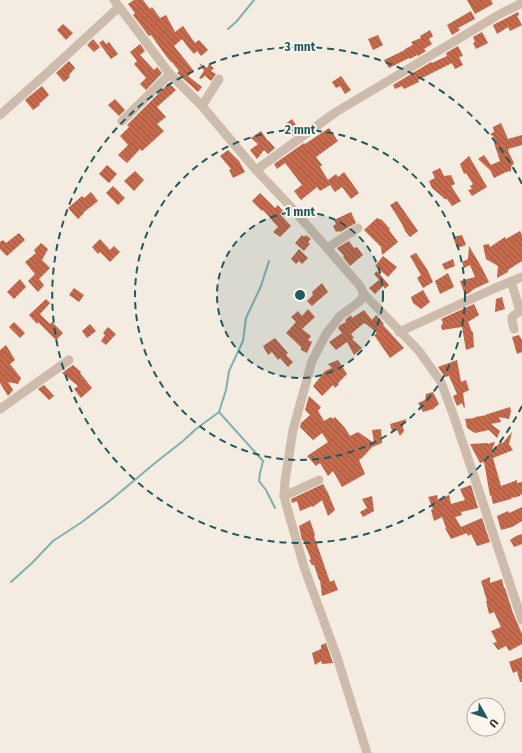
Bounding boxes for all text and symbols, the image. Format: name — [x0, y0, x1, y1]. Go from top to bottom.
text: 3 mnt — [284, 40, 316, 54]
text: 2 mnt — [285, 123, 316, 137]
text: 1 mnt — [285, 205, 315, 219]
centre of rings — [293, 288, 307, 302]
north arrow — [466, 697, 506, 737]
text: U — [486, 716, 501, 730]

